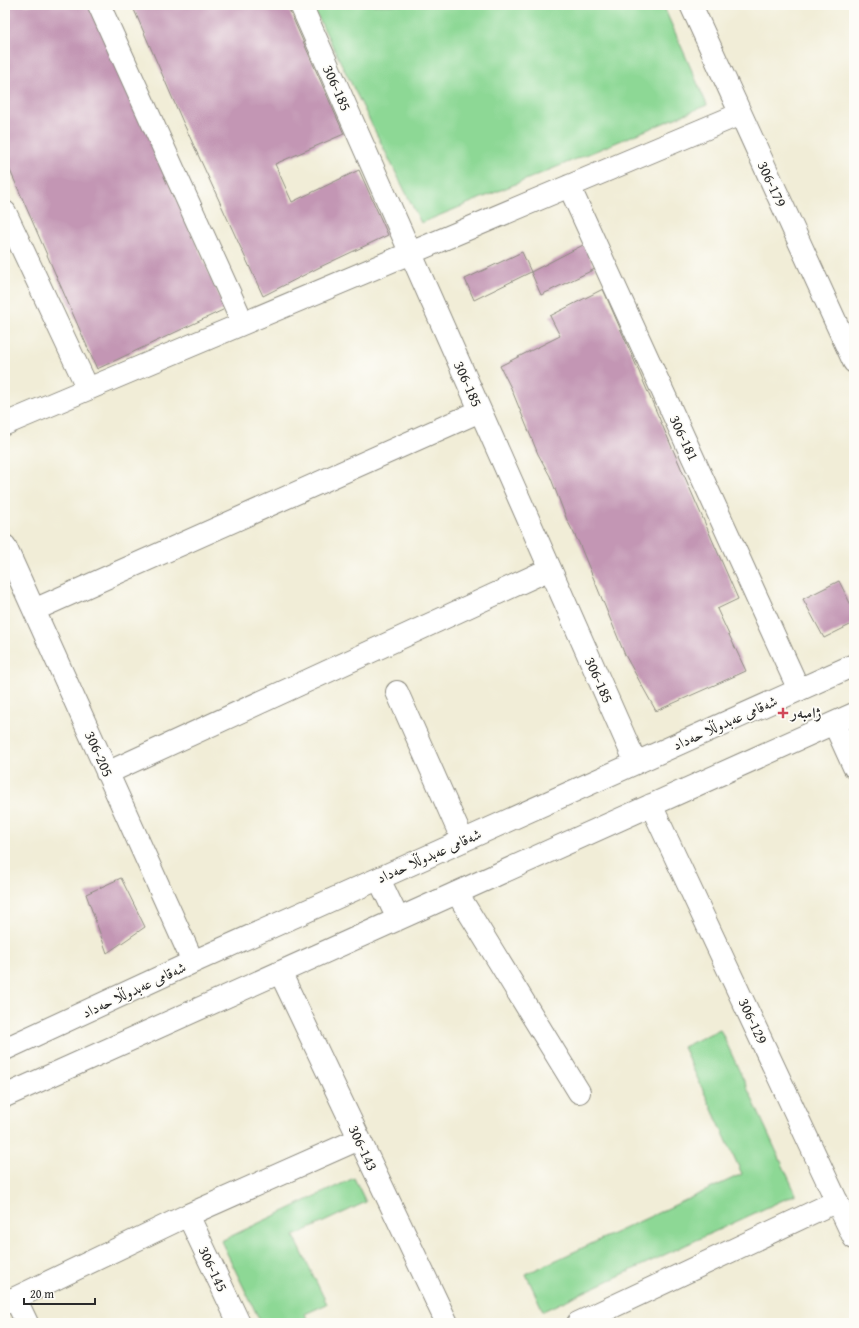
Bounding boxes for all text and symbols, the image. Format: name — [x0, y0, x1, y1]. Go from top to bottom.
street label: 306-185 — [318, 61, 357, 114]
street label: 306-179 — [753, 157, 792, 210]
street label: 306-185 — [449, 357, 488, 410]
street label: 306-181 — [665, 411, 704, 464]
street label: 306-185 — [580, 653, 619, 706]
street label: شەقامی عەبدوڵڵا حەداد — [669, 690, 781, 755]
place label: ژامبەر — [789, 702, 821, 723]
marker: ژامبەر — [778, 708, 788, 718]
street label: 306-205 — [80, 727, 119, 780]
street label: شەقامی عەبدوڵڵا حەداد — [373, 823, 485, 888]
street label: شەقامی عەبدوڵڵا حەداد — [78, 956, 189, 1023]
street label: 306-129 — [734, 994, 773, 1047]
street label: 306-143 — [344, 1121, 383, 1174]
street label: 306-145 — [194, 1242, 233, 1295]
scale bar — [24, 1280, 95, 1306]
text: 20 m — [30, 1285, 54, 1302]

